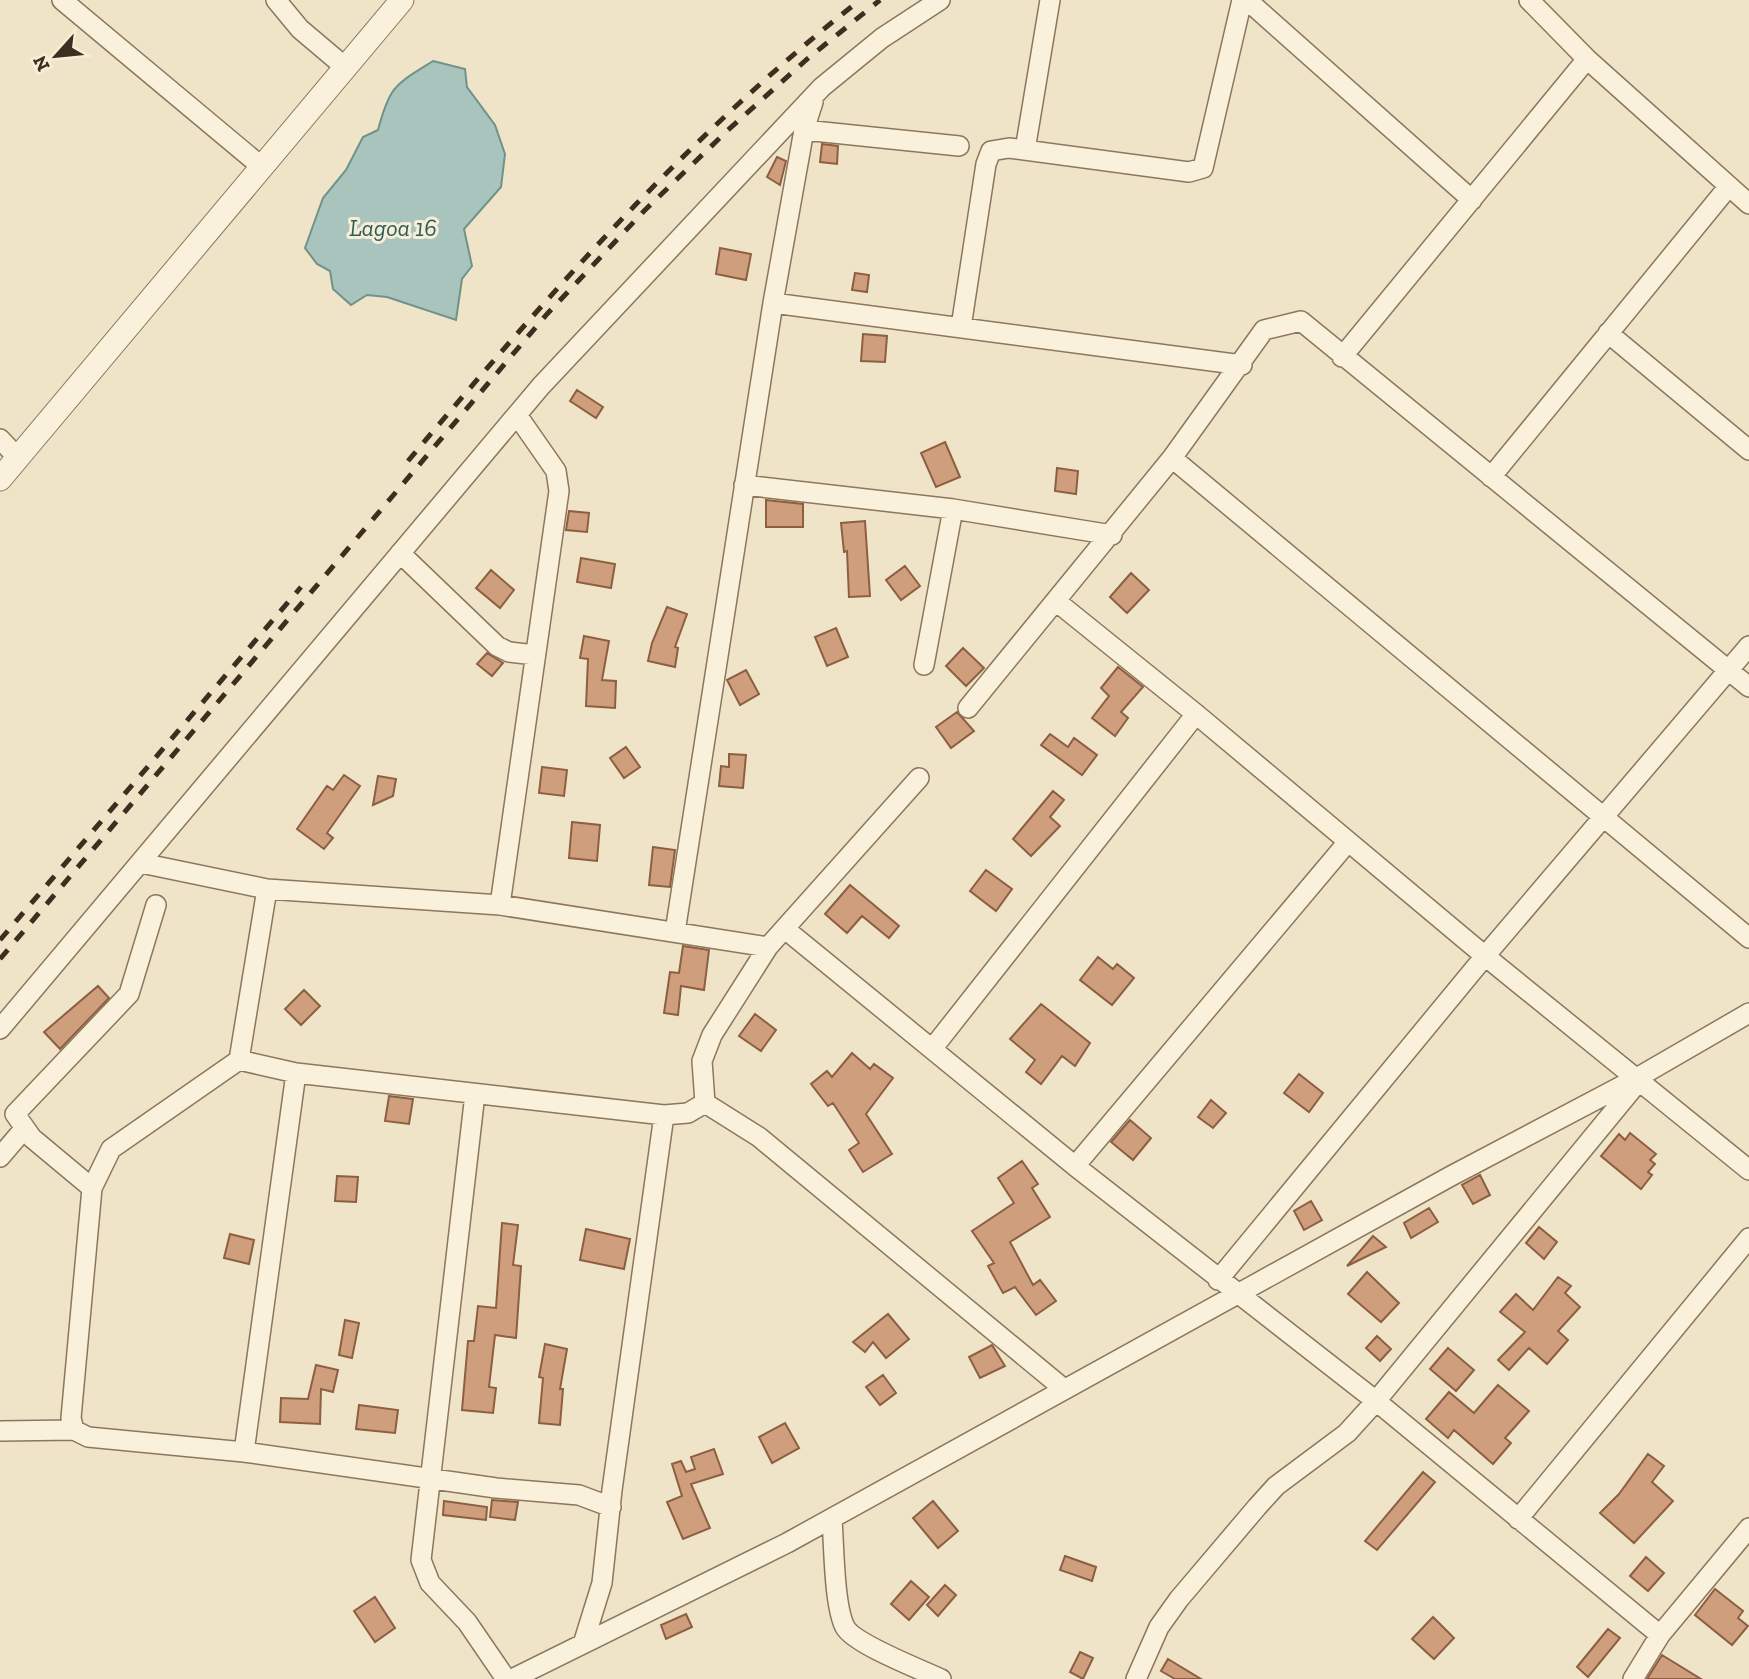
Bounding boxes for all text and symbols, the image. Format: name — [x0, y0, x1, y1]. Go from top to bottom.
north arrow — [21, 21, 91, 91]
text: N — [28, 52, 55, 75]
water label: Lagoa 16 — [349, 213, 437, 242]

